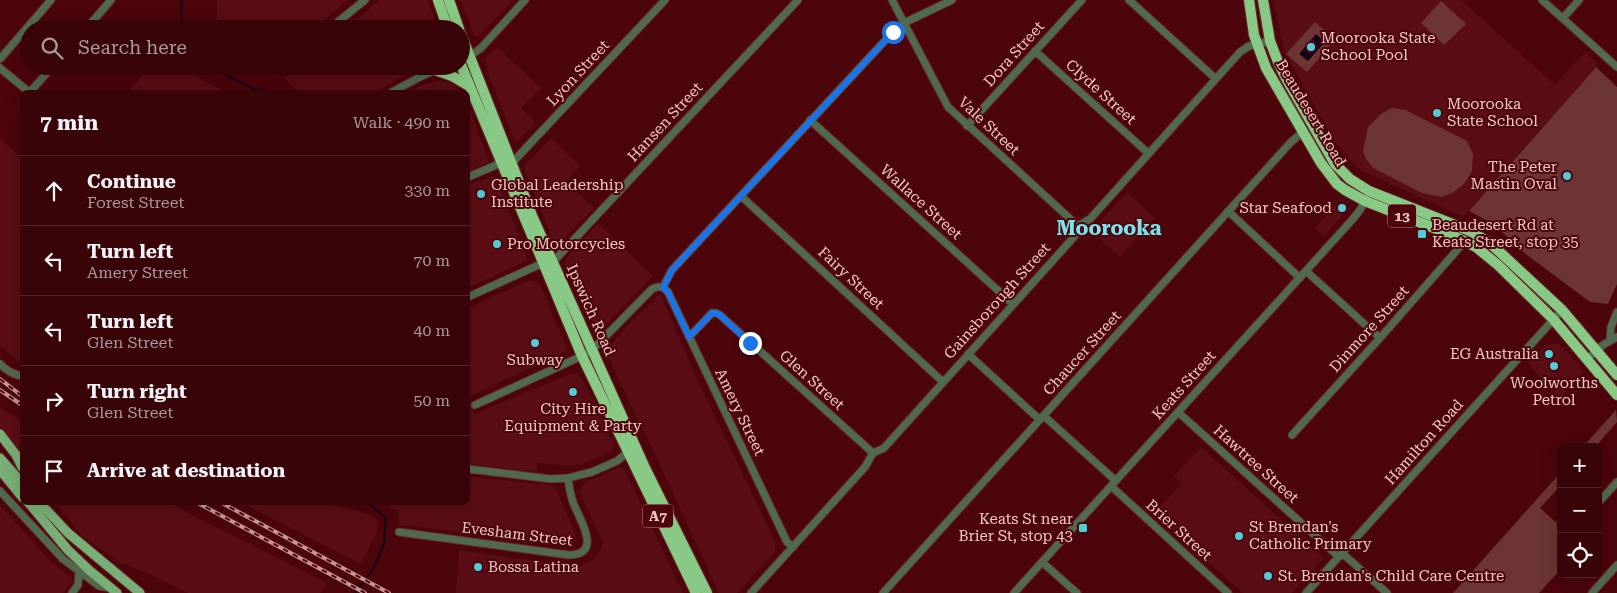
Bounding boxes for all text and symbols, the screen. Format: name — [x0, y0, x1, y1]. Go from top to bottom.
street label: Dora Street — [980, 17, 1048, 90]
search box — [20, 20, 470, 75]
route start — [882, 21, 905, 44]
place label: Moorooka State School Pool — [1321, 29, 1435, 64]
icon: search — [38, 34, 66, 62]
text: Search here — [78, 36, 187, 59]
street label: Lyon Street — [543, 36, 613, 110]
marker: Moorooka State School Pool — [1305, 41, 1317, 53]
street label: Clyde Street — [1062, 56, 1140, 129]
street label: Beaudesert Road — [1272, 56, 1350, 170]
street label: Hansen Street — [624, 78, 707, 165]
street label: Vale Street — [955, 93, 1024, 159]
place label: Moorooka State School — [1447, 95, 1538, 130]
marker: Moorooka State School — [1431, 107, 1443, 119]
text: 7 min — [40, 111, 98, 135]
text: Walk · 490 m — [353, 113, 450, 132]
place label: The Peter Mastin Oval — [1471, 158, 1557, 193]
street label: Wallace Street — [877, 161, 966, 244]
text: Continue — [87, 170, 176, 193]
marker: The Peter Mastin Oval — [1561, 170, 1573, 182]
place label: Global Leadership Institute — [491, 176, 624, 211]
icon: ahead — [40, 177, 68, 205]
text: 330 m — [404, 181, 450, 200]
marker: Global Leadership Institute — [475, 188, 487, 200]
text: Forest Street — [87, 193, 184, 212]
place label: Star Seafood — [1239, 199, 1332, 217]
marker: Star Seafood — [1336, 202, 1348, 214]
road number: 13 — [1388, 205, 1416, 228]
district label: Moorooka — [1056, 216, 1162, 240]
place label: Beaudesert Rd at Keats Street, stop 35 — [1432, 216, 1579, 251]
marker: Beaudesert Rd at Keats Street, stop 35 — [1416, 228, 1428, 240]
place label: Pro Motorcycles — [507, 235, 625, 253]
marker: Pro Motorcycles — [491, 238, 503, 250]
street label: Gainsborough Street — [940, 239, 1054, 363]
text: Turn left — [87, 240, 173, 263]
street label: Fairy Street — [814, 243, 888, 313]
icon: left — [40, 247, 68, 275]
text: 70 m — [413, 251, 450, 270]
street label: Ipswich Road — [563, 261, 619, 359]
text: Amery Street — [87, 263, 188, 282]
street label: Dinmore Street — [1326, 282, 1413, 376]
street label: Chaucer Street — [1039, 307, 1125, 399]
text: Turn left — [87, 310, 173, 333]
icon: left — [40, 317, 68, 345]
text: 40 m — [413, 321, 450, 340]
route end — [739, 332, 762, 355]
text: Glen Street — [87, 333, 173, 352]
marker: Subway — [529, 337, 541, 349]
place label: EG Australia — [1450, 345, 1539, 363]
street label: Glen Street — [776, 346, 848, 414]
street label: Keats Street — [1148, 347, 1220, 423]
marker: EG Australia — [1543, 348, 1555, 360]
place label: Subway — [507, 351, 564, 369]
marker: Woolworths Petrol — [1548, 360, 1560, 372]
street label: Amery Street — [711, 366, 769, 459]
place label: Woolworths Petrol — [1510, 374, 1598, 409]
text: Turn right — [87, 380, 187, 403]
marker: City Hire Equipment & Party — [567, 386, 579, 398]
icon: right — [40, 387, 68, 415]
text: 50 m — [413, 391, 450, 410]
street label: Hamilton Road — [1381, 395, 1467, 488]
place label: City Hire Equipment & Party — [504, 400, 642, 435]
text: Glen Street — [87, 403, 173, 422]
street label: Hawtree Street — [1210, 421, 1302, 507]
map controls — [1557, 443, 1602, 578]
button: + — [1557, 443, 1602, 488]
icon: arrive — [40, 457, 68, 485]
text: Arrive at destination — [87, 459, 285, 482]
button: − — [1557, 488, 1602, 533]
street label: Brier Street — [1142, 496, 1216, 564]
road number: A7 — [643, 504, 673, 528]
place label: Keats St near Brier St, stop 43 — [959, 510, 1073, 545]
street label: Evesham Street — [461, 518, 574, 550]
place label: St Brendan's Catholic Primary — [1249, 518, 1372, 553]
marker: Keats St near Brier St, stop 43 — [1077, 522, 1089, 534]
marker: St Brendan's Catholic Primary — [1233, 530, 1245, 542]
button: locate — [1557, 533, 1602, 578]
place label: Bossa Latina — [488, 558, 579, 576]
marker: Bossa Latina — [472, 561, 484, 573]
place label: St. Brendan's Child Care Centre — [1278, 567, 1504, 585]
marker: St. Brendan's Child Care Centre — [1262, 570, 1274, 582]

